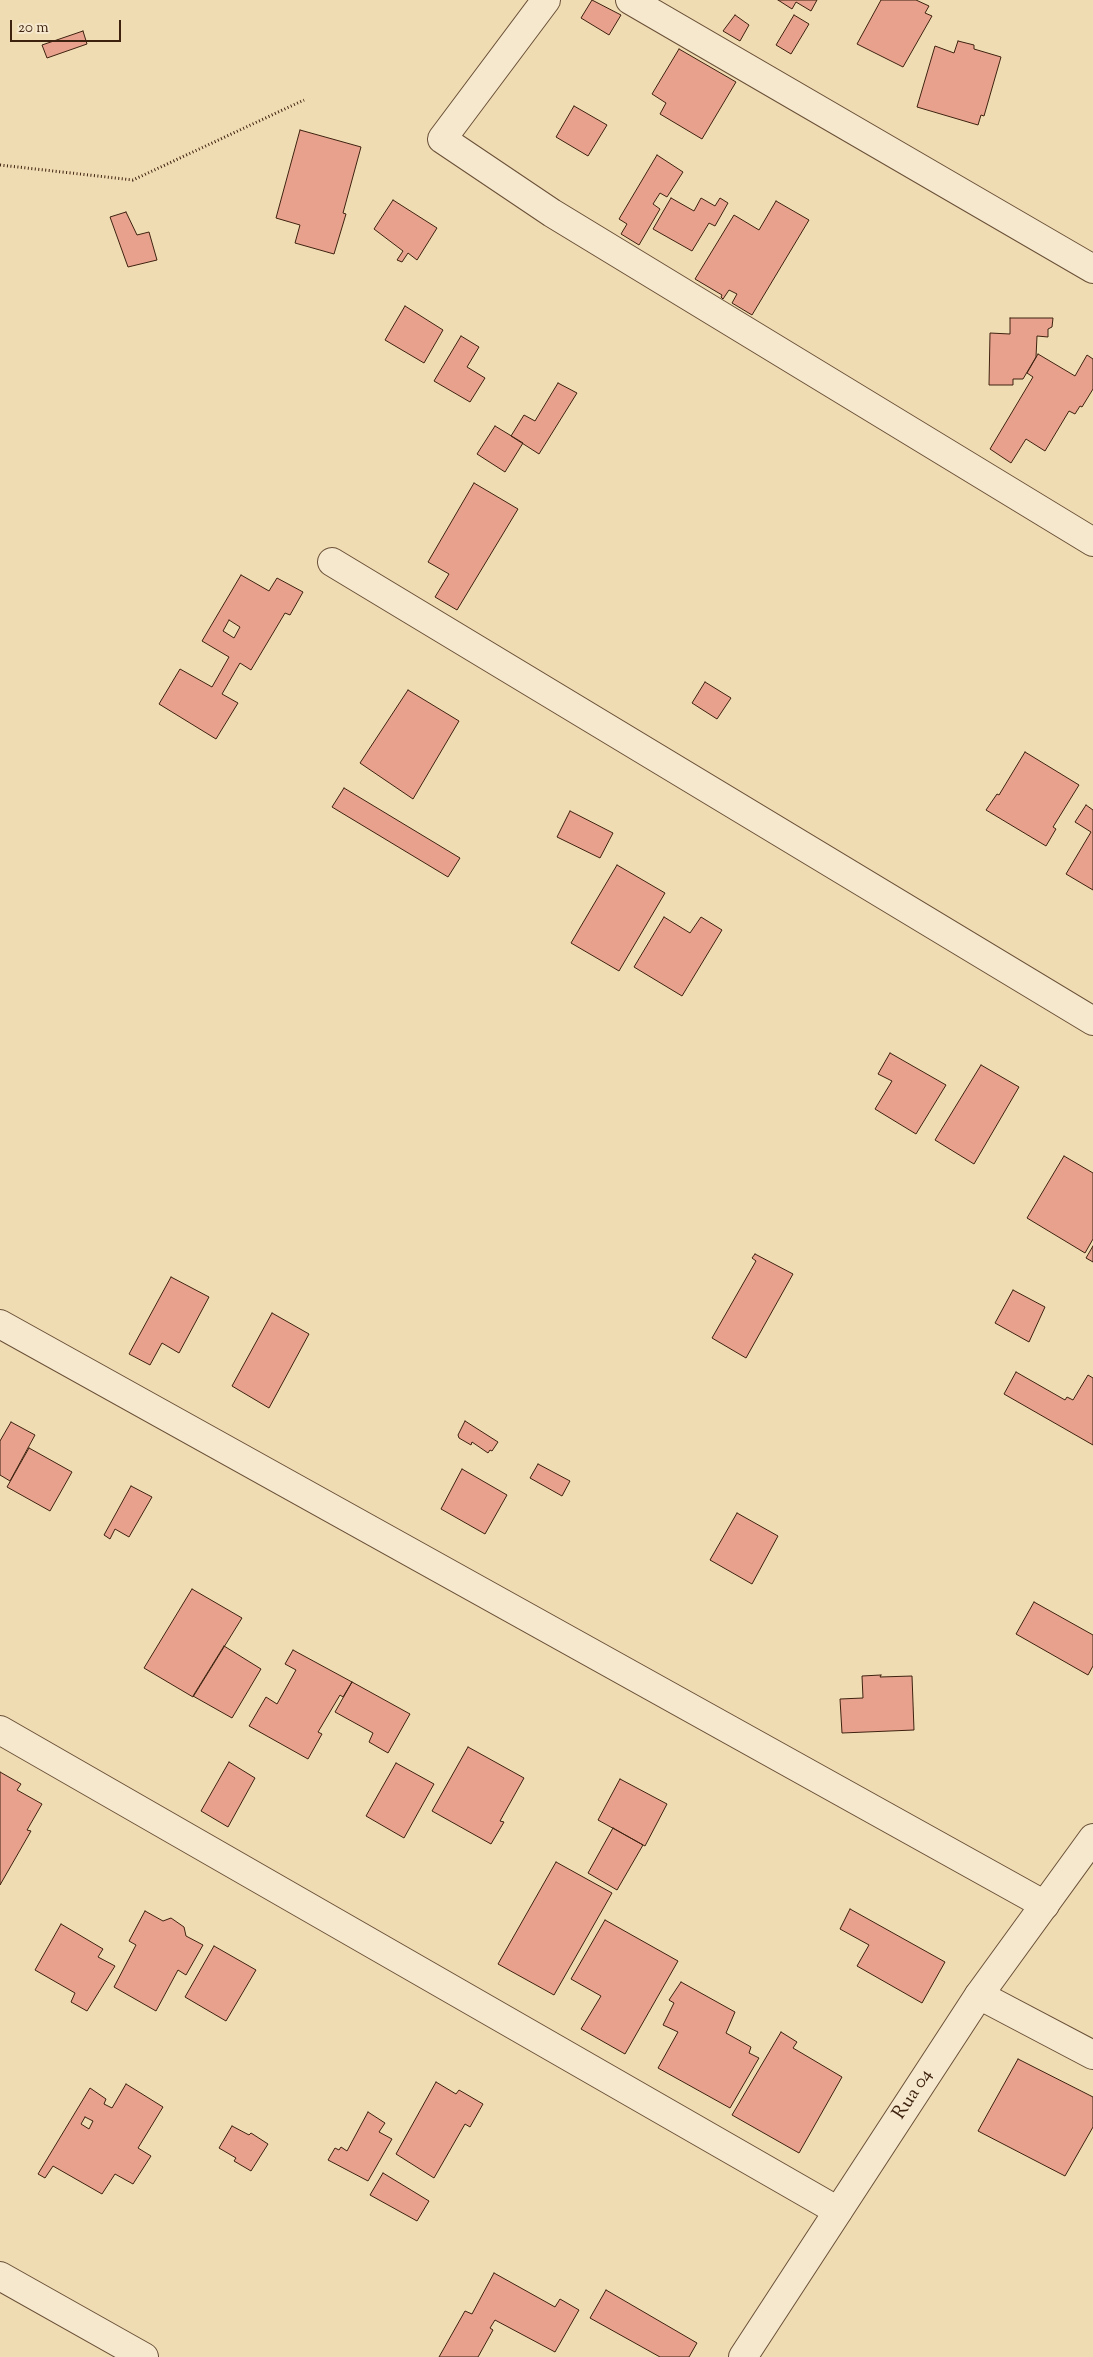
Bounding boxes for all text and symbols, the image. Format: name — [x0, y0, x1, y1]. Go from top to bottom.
scale bar — [12, 10, 124, 42]
text: 20 m — [18, 18, 49, 39]
street label: Rua 04 — [889, 2066, 939, 2124]

